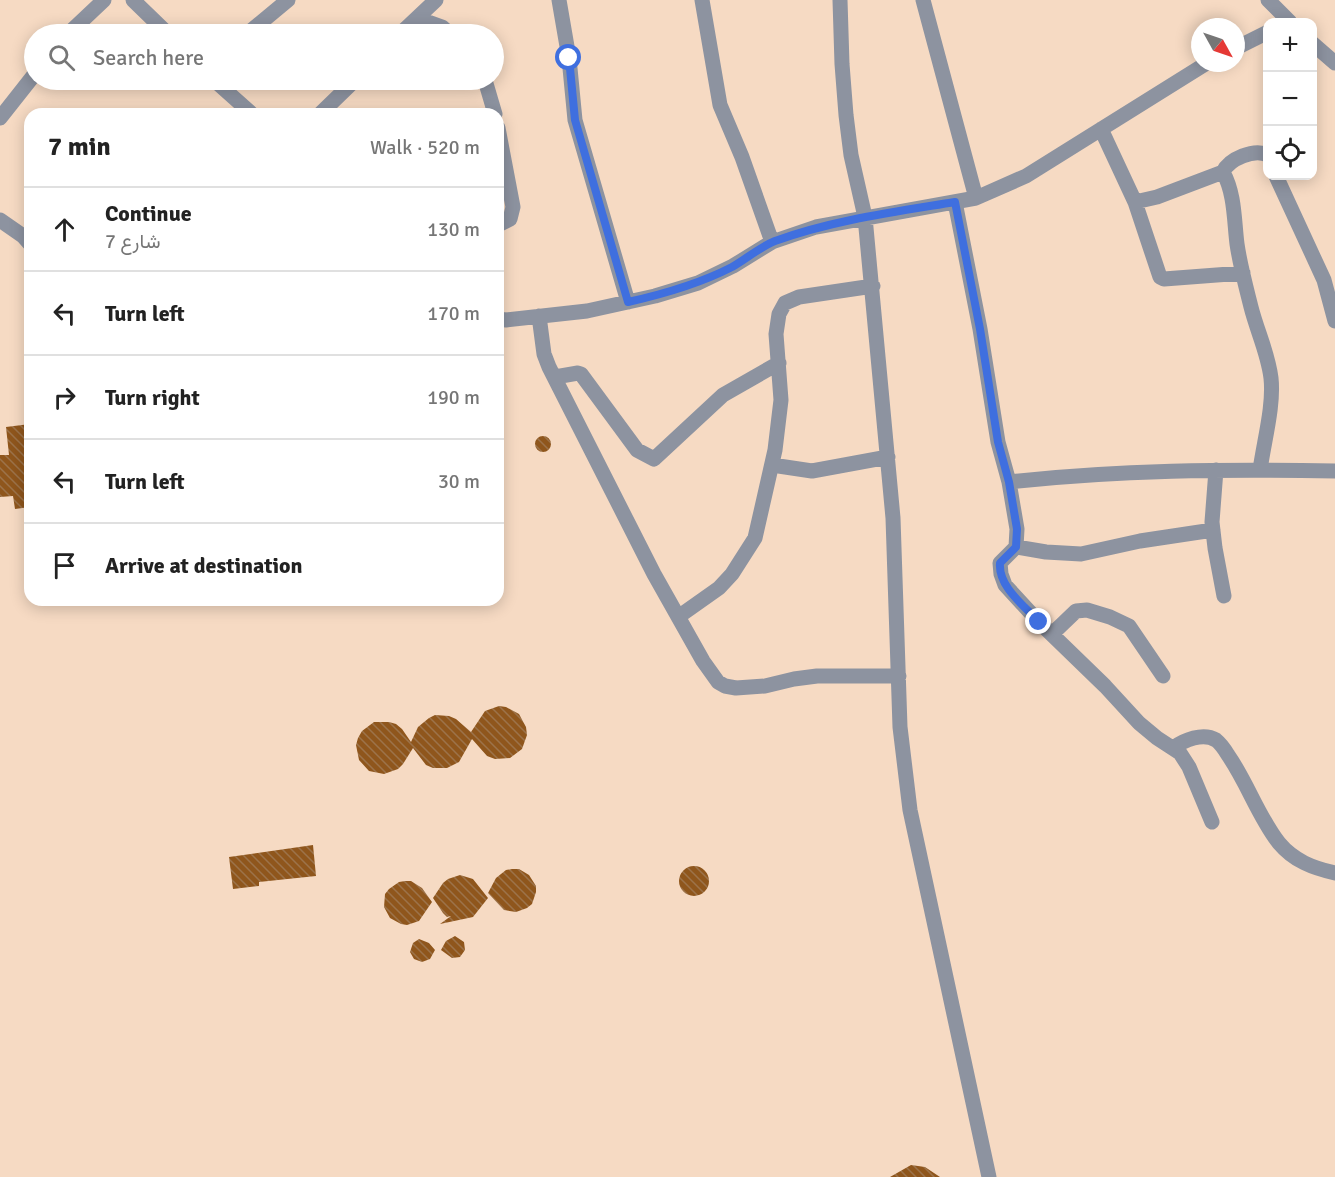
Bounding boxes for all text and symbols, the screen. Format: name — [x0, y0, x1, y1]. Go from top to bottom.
north arrow — [1191, 18, 1245, 72]
map controls — [1263, 18, 1317, 180]
button: + — [1263, 18, 1317, 72]
search box — [24, 24, 504, 90]
icon: search — [45, 41, 78, 74]
text: Search here — [93, 44, 204, 71]
route start — [555, 44, 581, 70]
button: − — [1263, 72, 1317, 126]
button: locate — [1263, 126, 1317, 180]
text: 7 min — [48, 131, 111, 163]
text: Walk · 520 m — [370, 135, 480, 160]
text: Continue — [105, 200, 192, 227]
icon: ahead — [48, 213, 81, 246]
text: 130 m — [427, 217, 480, 242]
text: شارع 7 — [105, 229, 160, 254]
icon: left — [48, 297, 81, 330]
text: Turn left — [105, 300, 185, 327]
text: 170 m — [427, 301, 480, 326]
icon: right — [48, 381, 81, 414]
text: Turn right — [105, 384, 200, 411]
text: 190 m — [427, 385, 480, 410]
icon: left — [48, 465, 81, 498]
text: Turn left — [105, 468, 185, 495]
text: 30 m — [438, 469, 480, 494]
icon: arrive — [48, 549, 81, 582]
text: Arrive at destination — [105, 552, 302, 579]
route end — [1025, 608, 1051, 634]

